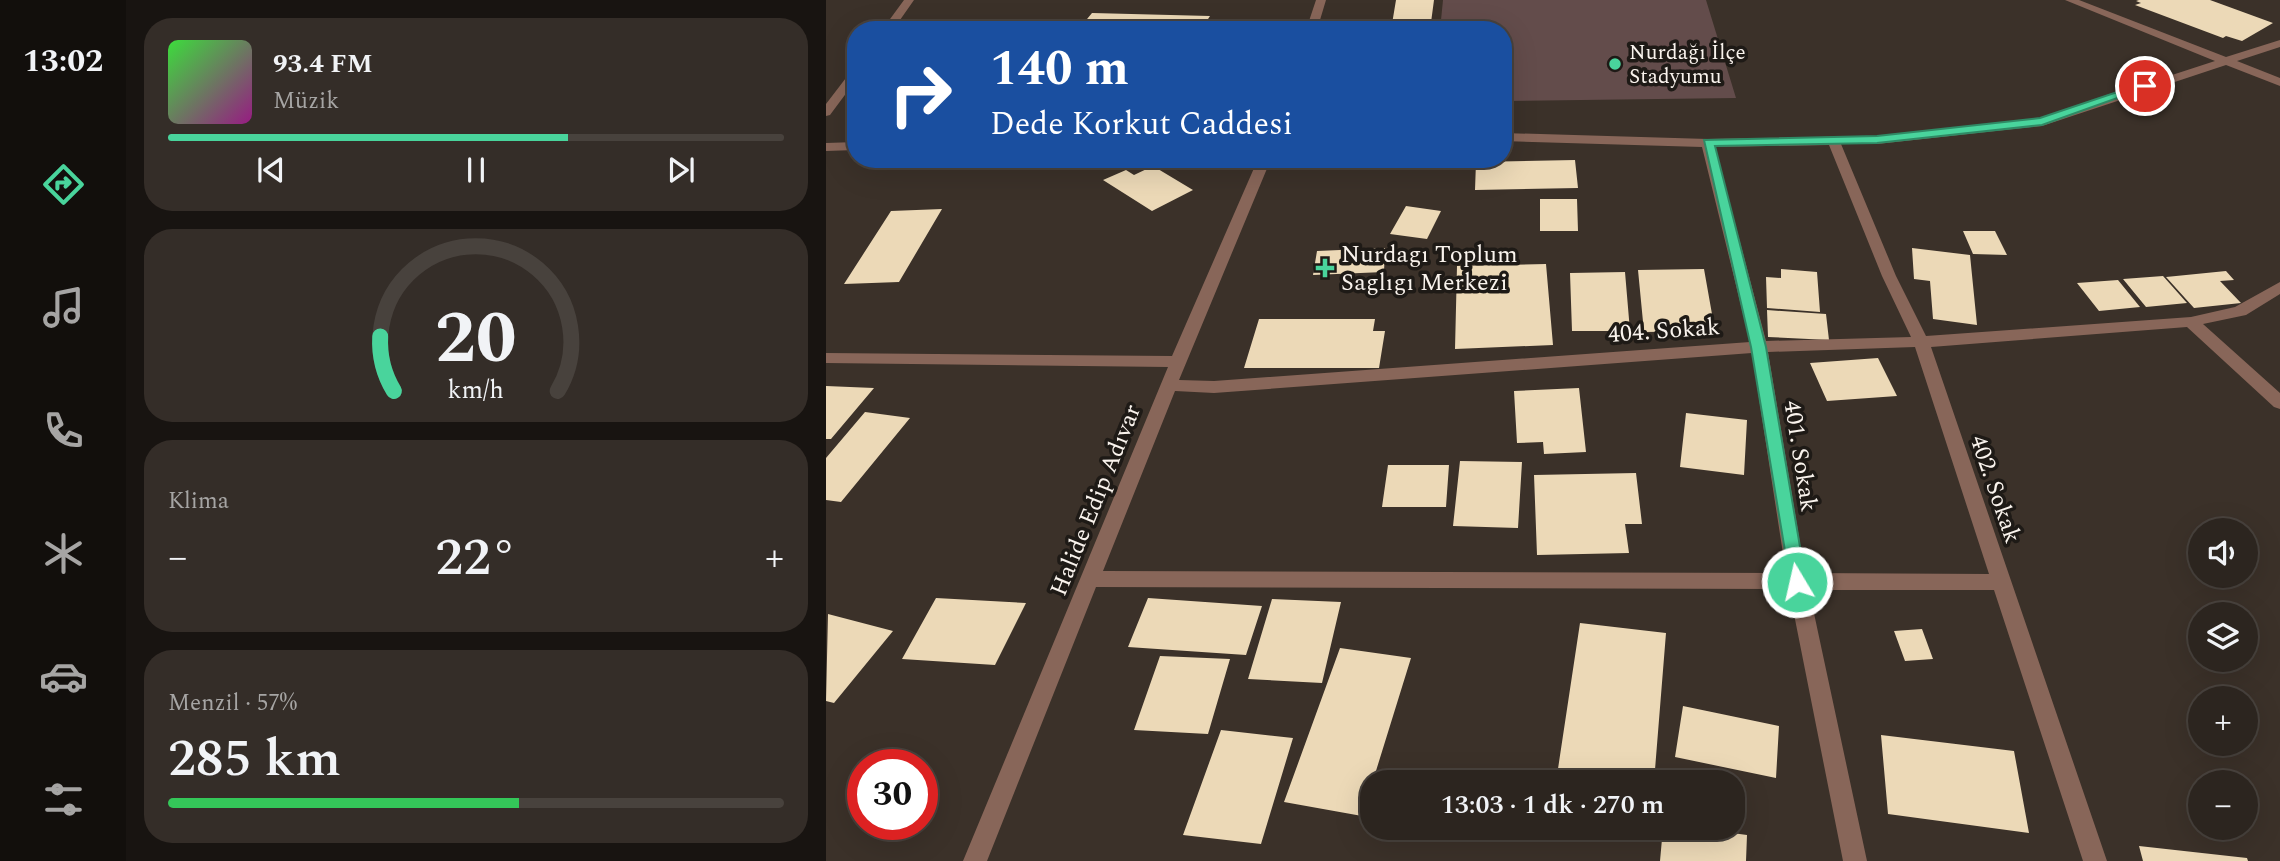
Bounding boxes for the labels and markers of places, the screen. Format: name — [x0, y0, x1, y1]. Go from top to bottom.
place label: Nurdağı İlçe Stadyumu — [1629, 37, 1746, 93]
marker: Nurdağı İlçe Stadyumu — [1607, 56, 1623, 72]
pin — [2115, 56, 2175, 116]
place label: Nurdagı Toplum Saglıgı Merkezi — [1341, 237, 1518, 301]
marker: Nurdagı Toplum Saglıgı Merkezi — [1315, 258, 1335, 278]

